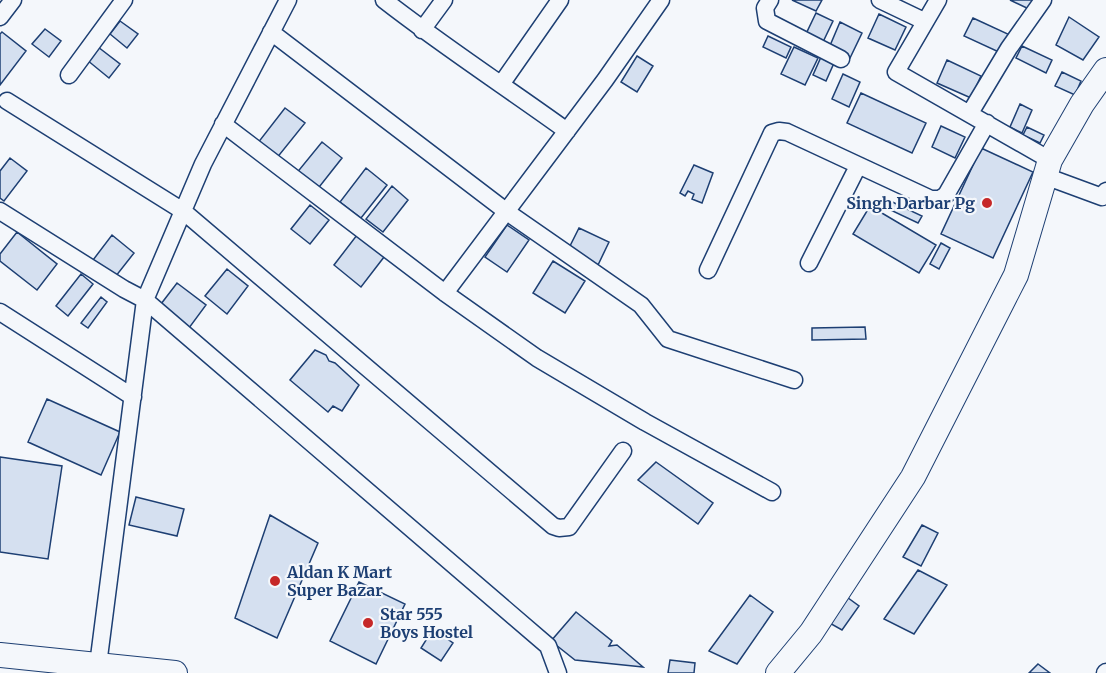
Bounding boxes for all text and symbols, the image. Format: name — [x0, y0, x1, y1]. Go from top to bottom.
place label: Singh Darbar Pg — [846, 193, 975, 213]
marker: Singh Darbar Pg — [980, 196, 994, 210]
place label: Aldan K Mart Super Bazar — [286, 562, 393, 600]
marker: Aldan K Mart Super Bazar — [268, 574, 282, 588]
place label: Star 555 Boys Hostel — [380, 604, 473, 642]
marker: Star 555 Boys Hostel — [361, 616, 375, 630]

